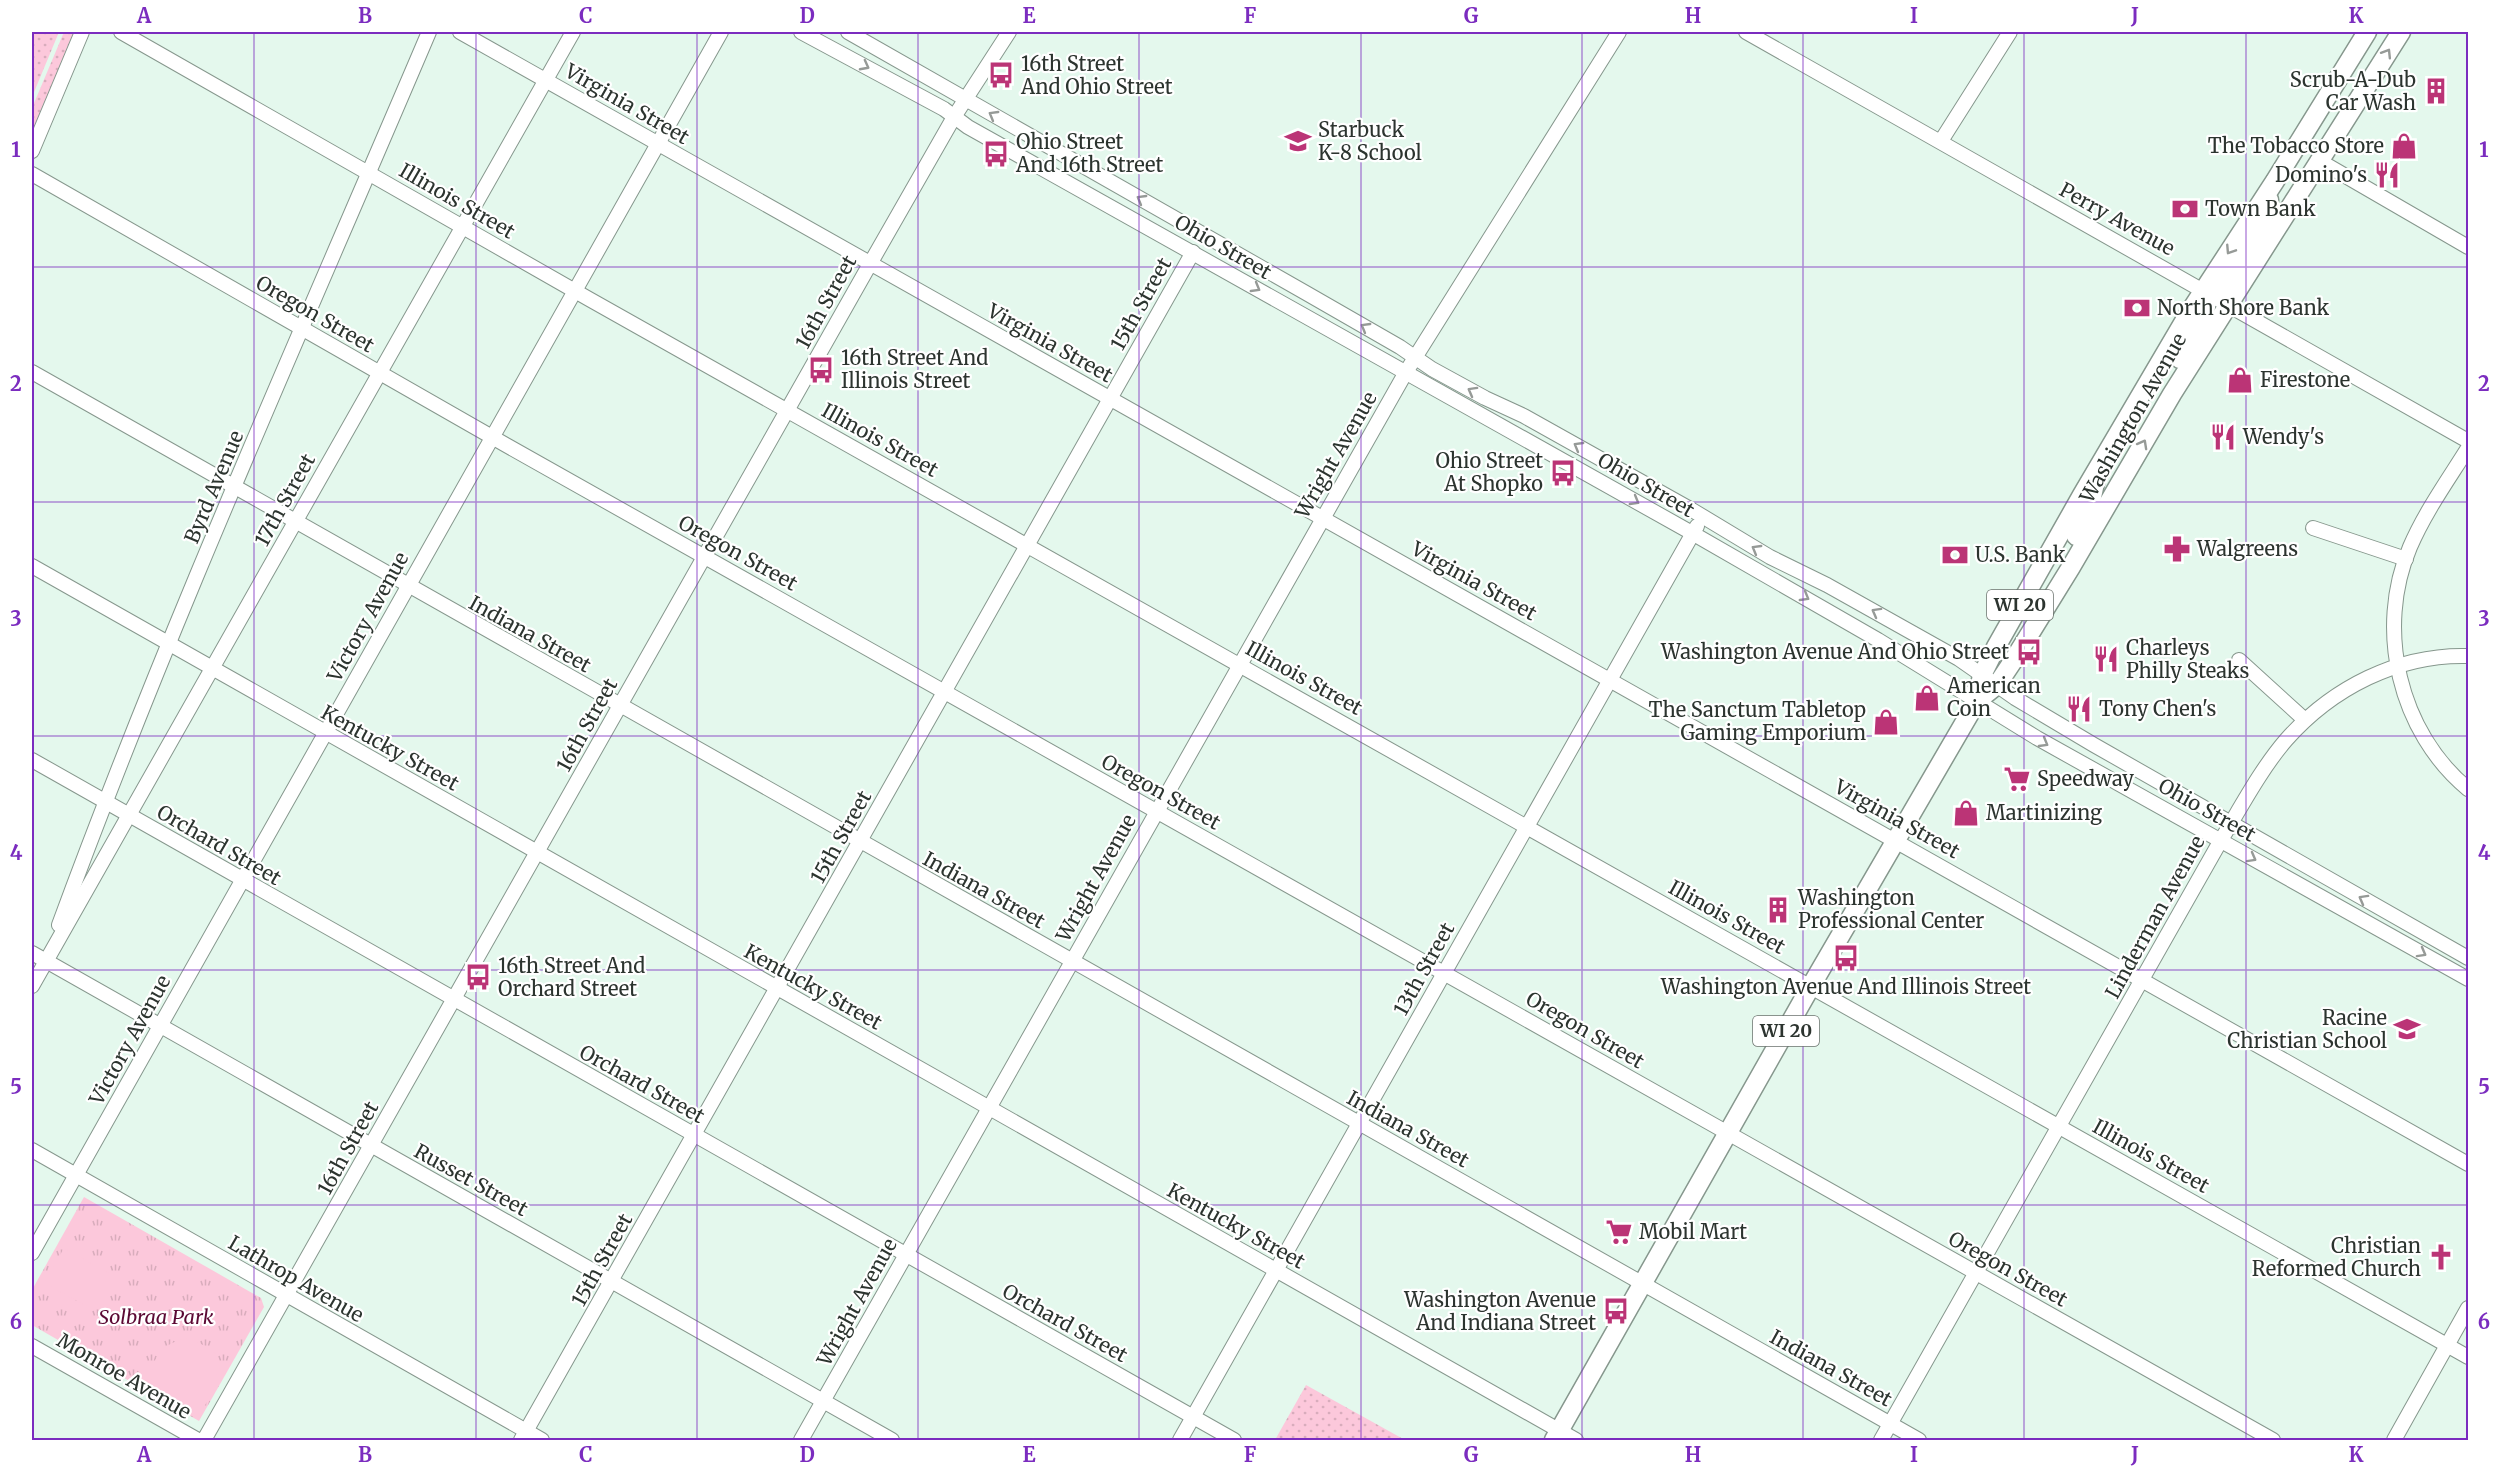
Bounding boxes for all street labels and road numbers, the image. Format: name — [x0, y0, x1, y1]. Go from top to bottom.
street label: Virginia Street — [560, 57, 694, 149]
street label: Illinois Street — [395, 157, 520, 244]
street label: Perry Avenue — [2055, 177, 2179, 261]
street label: Ohio Street — [1170, 209, 1276, 284]
street label: 16th Street — [790, 250, 862, 353]
street label: 15th Street — [1105, 253, 1176, 355]
street label: Oregon Street — [252, 270, 379, 358]
street label: Virginia Street — [982, 297, 1117, 387]
street label: Washington Avenue — [2073, 329, 2191, 508]
street label: Wright Avenue — [1289, 387, 1382, 523]
street label: Illinois Street — [818, 397, 943, 482]
street label: Byrd Avenue — [179, 427, 249, 547]
street label: Ohio Street — [1593, 447, 1699, 522]
street label: 17th Street — [249, 449, 320, 550]
street label: Oregon Street — [674, 510, 802, 596]
street label: Virginia Street — [1406, 535, 1541, 625]
street label: Victory Avenue — [321, 547, 414, 687]
street label: Indiana Street — [465, 590, 596, 677]
road number: WI 20 — [1987, 590, 2053, 620]
street label: Illinois Street — [1242, 635, 1367, 720]
street label: 16th Street — [551, 673, 623, 776]
street label: Kentucky Street — [317, 699, 464, 796]
street label: Oregon Street — [1097, 749, 1225, 835]
street label: Virginia Street — [1829, 773, 1964, 863]
street label: Ohio Street — [2154, 773, 2260, 847]
street label: 15th Street — [805, 786, 876, 888]
street label: Orchard Street — [153, 799, 286, 890]
street label: Wright Avenue — [1050, 810, 1141, 947]
street label: Linderman Avenue — [2099, 831, 2210, 1003]
street label: Indiana Street — [919, 846, 1050, 933]
street label: Illinois Street — [1665, 874, 1790, 959]
street label: 13th Street — [1388, 918, 1459, 1020]
street label: Kentucky Street — [740, 938, 887, 1035]
street label: Victory Avenue — [83, 970, 176, 1110]
street label: Oregon Street — [1522, 986, 1649, 1074]
road number: WI 20 — [1753, 1016, 1819, 1046]
street label: Orchard Street — [575, 1039, 709, 1128]
street label: Indiana Street — [1343, 1085, 1474, 1172]
street label: 16th Street — [312, 1096, 384, 1199]
street label: Illinois Street — [2089, 1113, 2214, 1198]
street label: Russet Street — [410, 1138, 533, 1221]
street label: Kentucky Street — [1163, 1177, 1310, 1274]
street label: 15th Street — [566, 1209, 637, 1311]
street label: Oregon Street — [1944, 1226, 2072, 1312]
street label: Lathrop Avenue — [224, 1230, 368, 1327]
street label: Wright Avenue — [811, 1234, 902, 1371]
street label: Orchard Street — [998, 1278, 1132, 1367]
street label: Indiana Street — [1766, 1324, 1897, 1411]
street label: Monroe Avenue — [53, 1327, 196, 1424]

